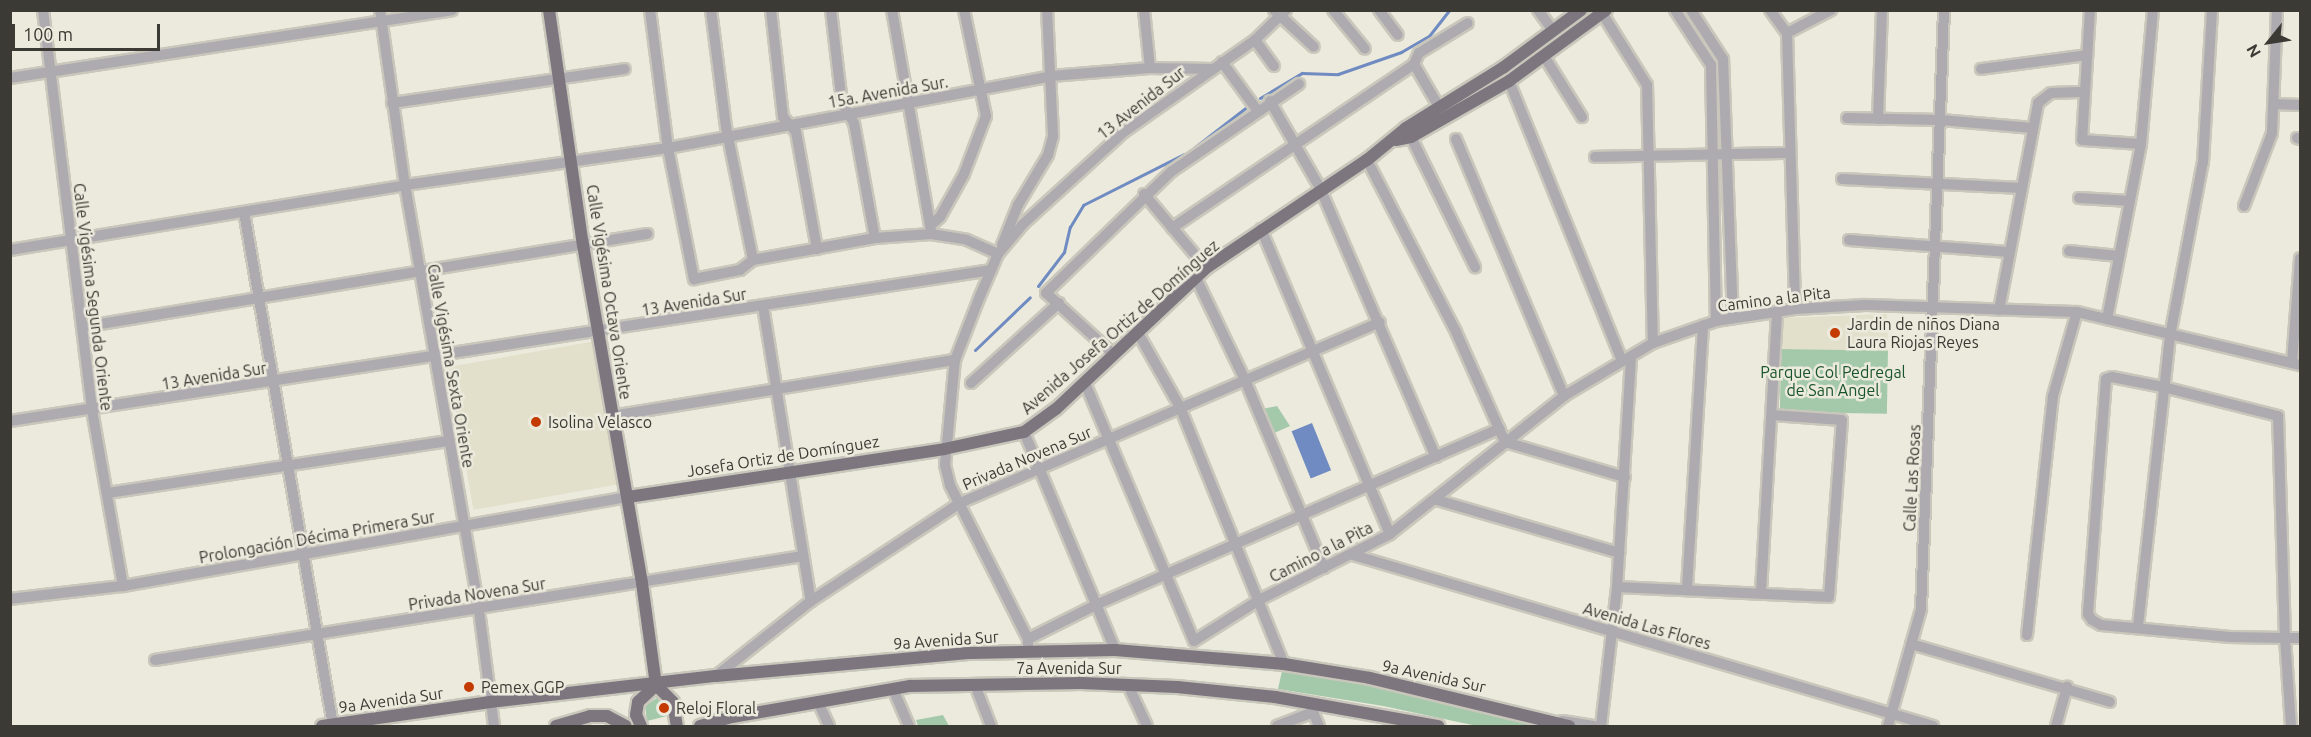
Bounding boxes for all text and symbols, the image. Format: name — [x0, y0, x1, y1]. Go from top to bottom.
scale bar — [15, 12, 164, 50]
north arrow — [2239, 12, 2299, 72]
text: 100 m — [23, 24, 73, 44]
text: N — [2243, 41, 2264, 61]
street label: 13 Avenida Sur — [1093, 63, 1189, 143]
street label: 15a. Avenida Sur. — [826, 72, 950, 112]
street label: Calle Vigésima Segunda Oriente — [69, 182, 117, 412]
street label: Calle Vigésima Octava Oriente — [583, 183, 635, 401]
street label: Avenida Josefa Ortiz de Domínguez — [1017, 236, 1223, 418]
street label: Calle Vigésima Sexta Oriente — [424, 262, 478, 470]
street label: Camino a la Pita — [1716, 283, 1832, 315]
street label: 13 Avenida Sur — [640, 284, 748, 320]
place label: Jardin de niños Diana Laura Riojas Reyes — [1847, 314, 2000, 352]
marker: Jardin de niños Diana Laura Riojas Reyes — [1828, 326, 1842, 340]
street label: 13 Avenida Sur — [160, 358, 268, 394]
park label: Parque Col Pedregal de San Angel — [1760, 362, 1906, 400]
place label: Isolina Velasco — [548, 412, 652, 432]
marker: Isolina Velasco — [529, 415, 543, 429]
street label: Privada Novena Sur — [959, 422, 1095, 494]
street label: Calle Las Rosas — [1900, 424, 1924, 532]
street label: Josefa Ortiz de Domínguez — [685, 431, 881, 481]
street label: Prolongación Décima Primera Sur — [197, 507, 437, 567]
street label: Camino a la Pita — [1266, 518, 1376, 586]
street label: Privada Novena Sur — [407, 574, 547, 614]
street label: Avenida Las Flores — [1581, 599, 1713, 653]
street label: 9a Avenida Sur — [893, 627, 999, 653]
street label: 9a Avenida Sur — [1380, 656, 1488, 696]
street label: 7a Avenida Sur — [1016, 658, 1122, 678]
place label: Pemex GGP — [481, 677, 564, 697]
marker: Pemex GGP — [462, 680, 476, 694]
street label: 9a Avenida Sur — [337, 683, 445, 717]
place label: Reloj Floral — [676, 698, 756, 718]
marker: Reloj Floral — [657, 701, 671, 715]

